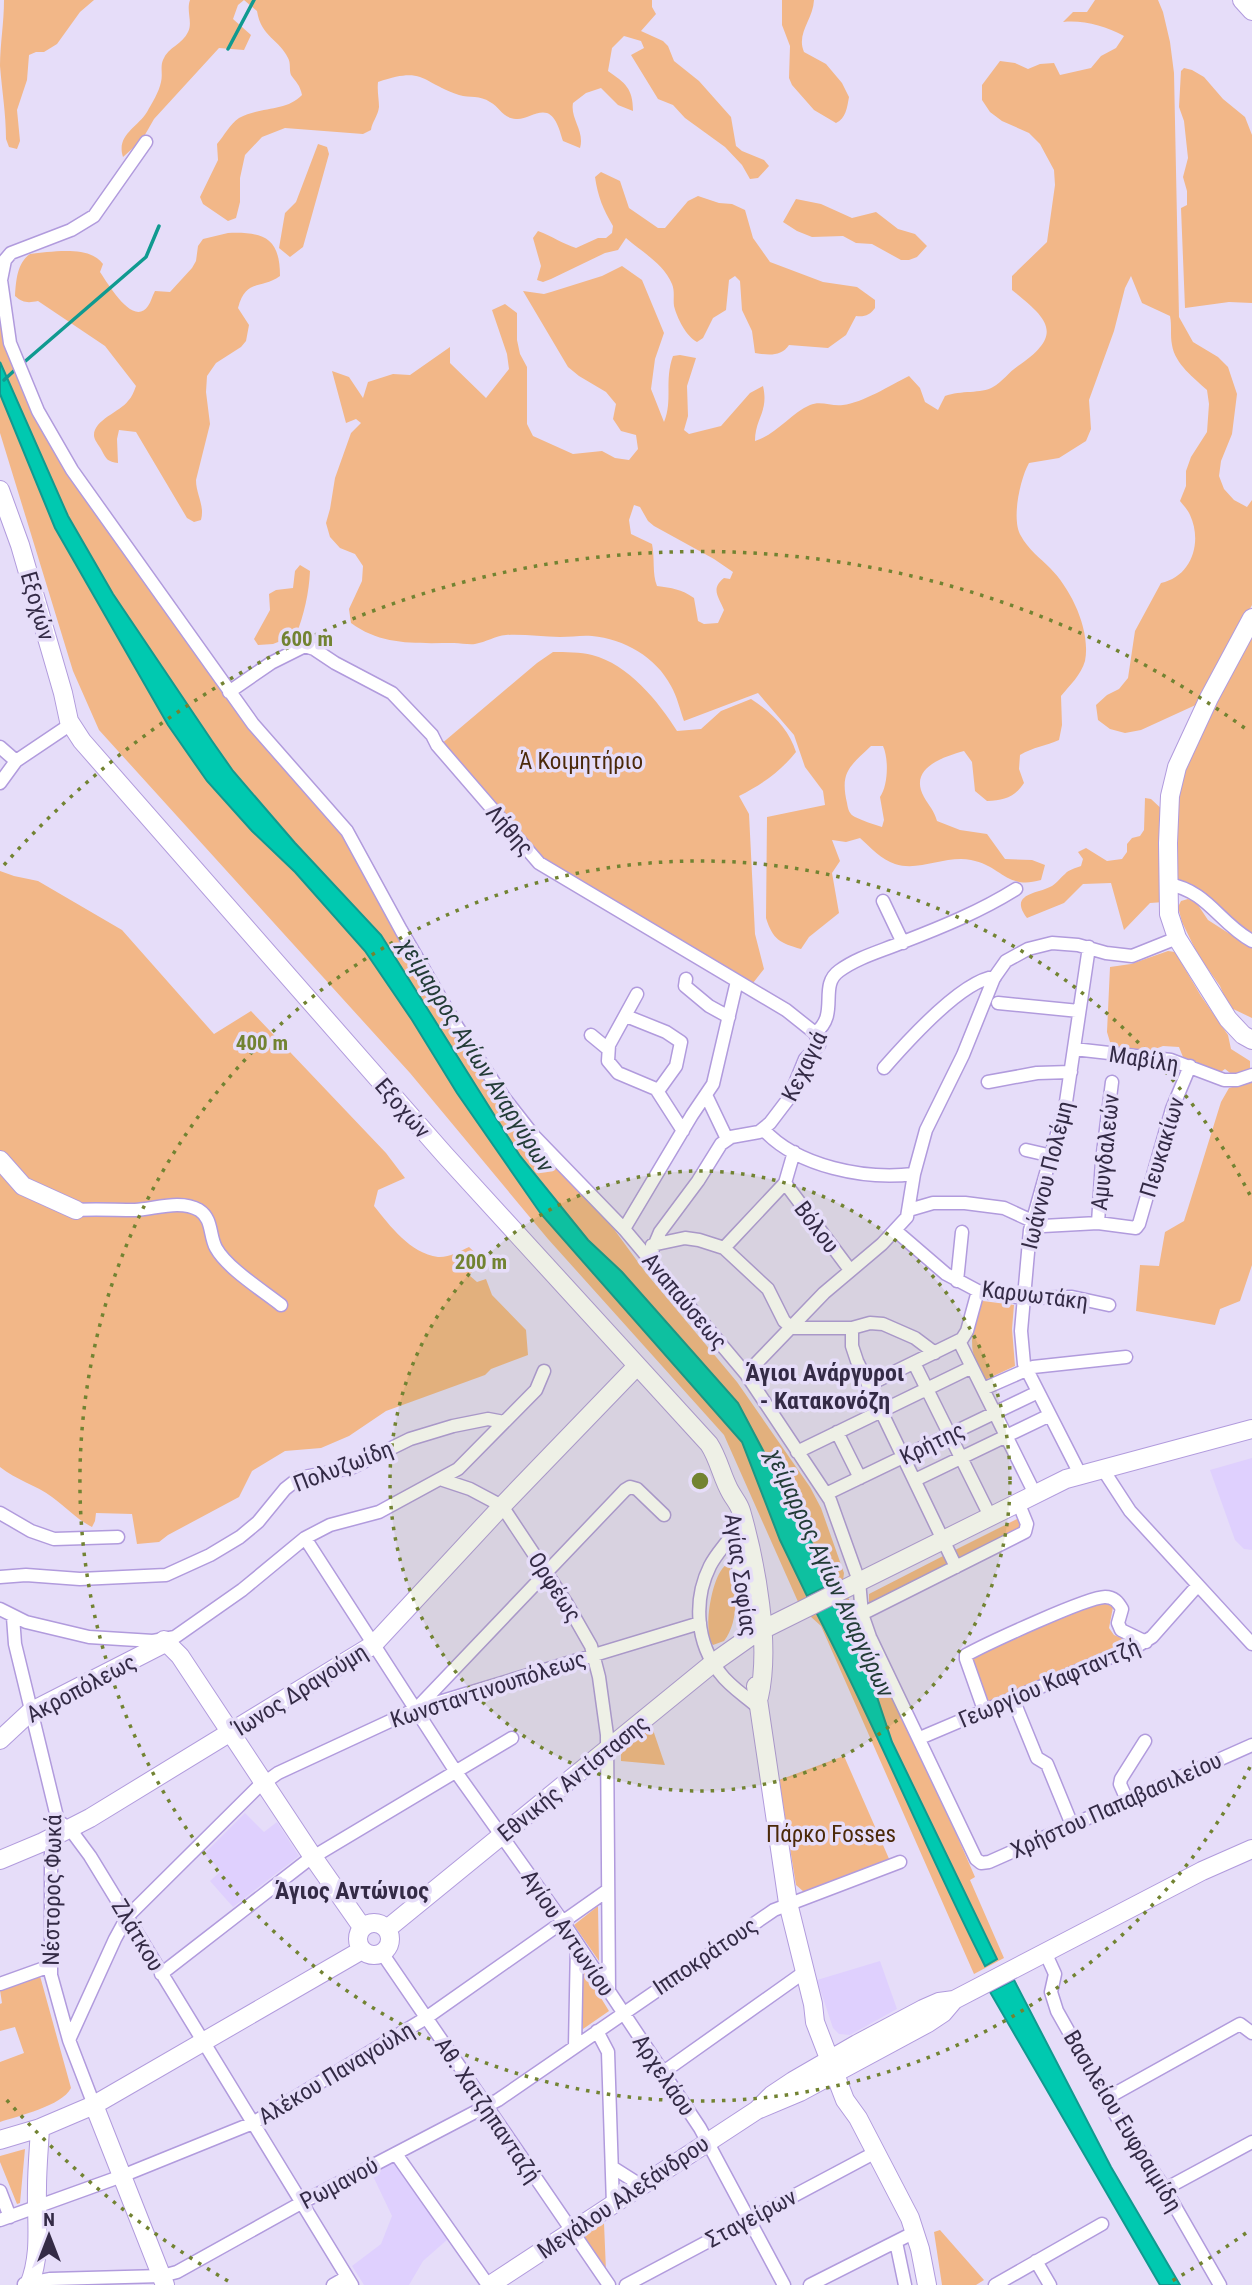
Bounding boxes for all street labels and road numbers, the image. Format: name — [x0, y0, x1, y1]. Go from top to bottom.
street label: Εξοχών — [15, 569, 60, 644]
street label: Λήθης — [480, 799, 539, 861]
street label: Κεχαγιά — [776, 1027, 833, 1106]
street label: Μαβίλη — [1107, 1041, 1181, 1078]
street label: Εξοχών — [369, 1073, 436, 1144]
street label: Αμυγδαλεών — [1086, 1092, 1125, 1212]
street label: Πευκακίων — [1134, 1094, 1191, 1200]
street label: Ιωάννου Πολέμη — [1016, 1098, 1079, 1252]
street label: Βόλου — [788, 1196, 845, 1259]
street label: Αναπαύσεως — [636, 1248, 733, 1355]
street label: Καρυωτάκη — [980, 1276, 1090, 1315]
street label: Κρήτης — [896, 1416, 969, 1471]
street label: Πολυζωίδη — [290, 1435, 397, 1498]
street label: Αγίας Σοφίας — [719, 1512, 762, 1638]
street label: Ορφέως — [522, 1547, 587, 1627]
street label: Γεωργίου Καφταντζή — [955, 1633, 1144, 1734]
street label: Ίωνος Δραγούμη — [227, 1638, 372, 1743]
street label: Κωνσταντινουπόλεως — [387, 1645, 589, 1734]
street label: Ακροπόλεως — [22, 1648, 141, 1729]
street label: Εθνικής Αντίστασης — [493, 1709, 654, 1847]
street label: Χρήστου Παπαβασιλείου — [1007, 1747, 1226, 1864]
street label: Νέστορος Φωκά — [38, 1814, 67, 1966]
street label: Αγίου Αντωνίου — [515, 1865, 620, 2002]
street label: Ζλάτκου — [106, 1894, 170, 1976]
street label: Ιπποκράτους — [648, 1912, 762, 2001]
street label: Αλέκου Παναγούλη — [254, 2016, 419, 2131]
street label: Βασιλείου Ευφραιμίδη — [1058, 2026, 1187, 2217]
street label: Αρχελάου — [627, 2030, 701, 2121]
street label: Αθ. Χατζηπανταζή — [429, 2033, 546, 2188]
street label: Μεγάλου Αλεξάνδρου — [533, 2130, 714, 2265]
street label: Ρωμανού — [296, 2152, 383, 2215]
street label: Σταγείρων — [701, 2183, 801, 2254]

